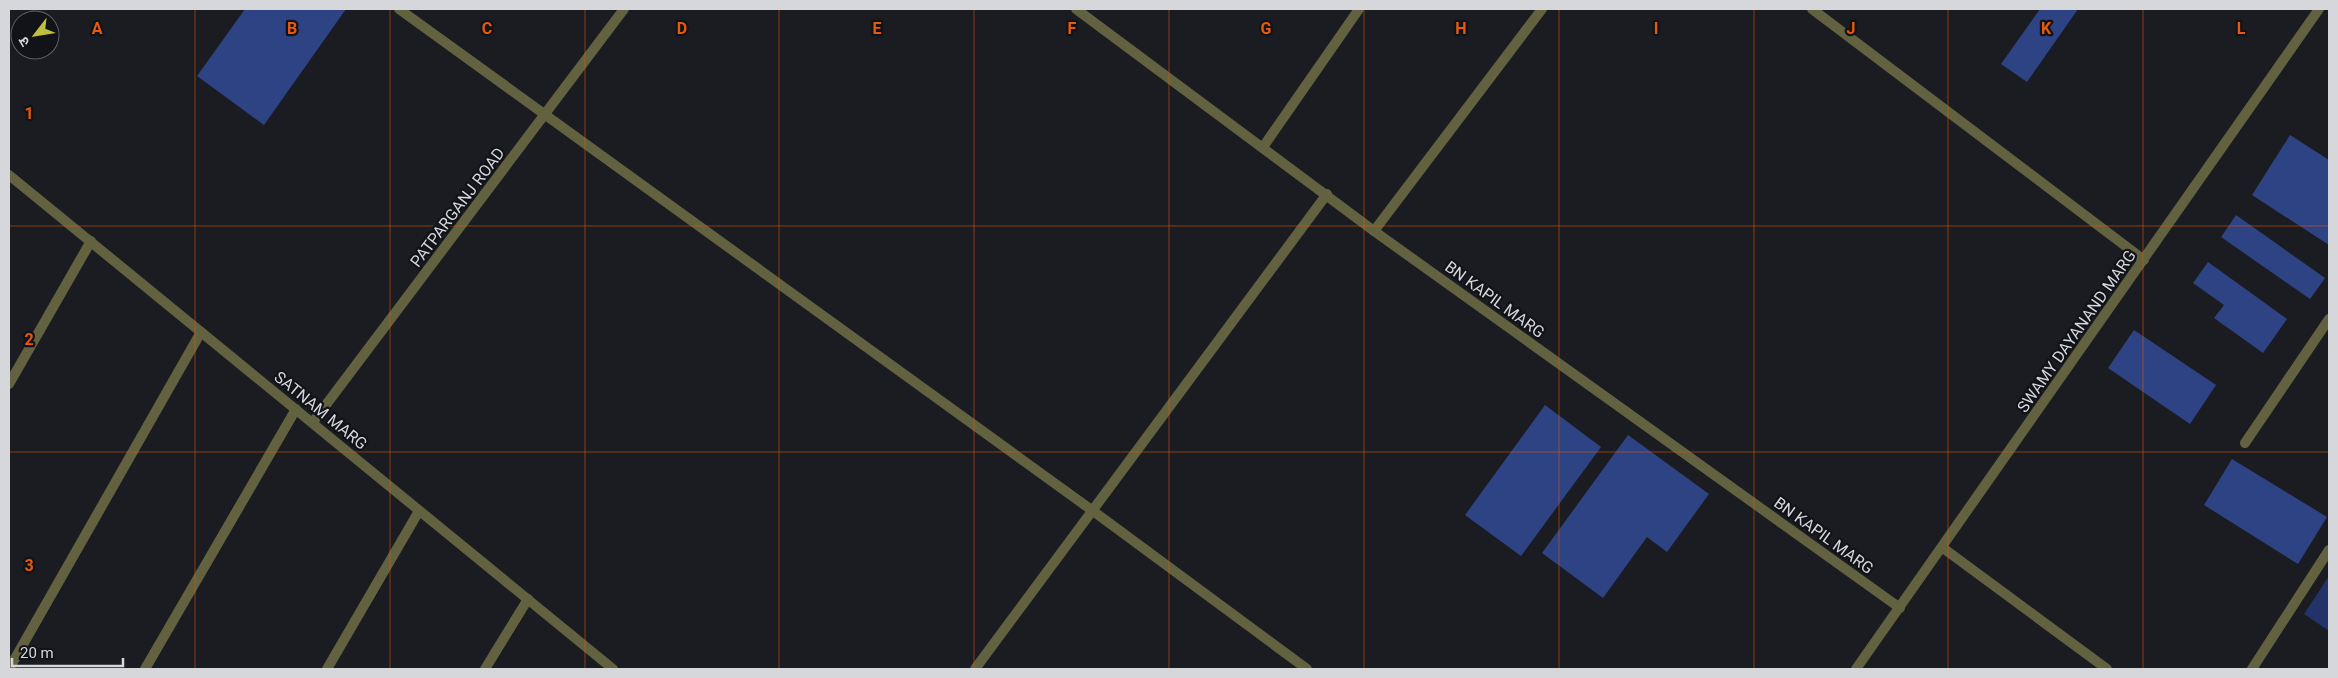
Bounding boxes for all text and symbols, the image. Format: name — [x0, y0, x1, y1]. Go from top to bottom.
north arrow — [10, 10, 60, 60]
text: A — [92, 19, 103, 38]
text: B — [287, 19, 297, 38]
text: C — [482, 19, 492, 38]
text: D — [677, 19, 687, 38]
text: E — [873, 19, 882, 38]
text: F — [1068, 19, 1077, 38]
text: G — [1261, 19, 1272, 38]
text: H — [1455, 19, 1467, 38]
text: I — [1654, 19, 1658, 38]
text: J — [1847, 19, 1855, 38]
text: K — [2041, 19, 2052, 38]
text: L — [2237, 19, 2246, 38]
text: उ — [14, 33, 33, 49]
text: 1 — [24, 104, 34, 123]
street label: PATPARGANJ ROAD — [406, 144, 508, 271]
street label: SWAMY DAYANAND MARG — [2013, 247, 2140, 416]
street label: BN KAPIL MARG — [1441, 257, 1548, 342]
text: 2 — [24, 330, 34, 349]
street label: SATNAM MARG — [271, 367, 371, 454]
street label: BN KAPIL MARG — [1770, 493, 1877, 578]
text: 3 — [24, 556, 34, 575]
scale bar — [12, 636, 124, 668]
text: 20 m — [20, 644, 54, 662]

